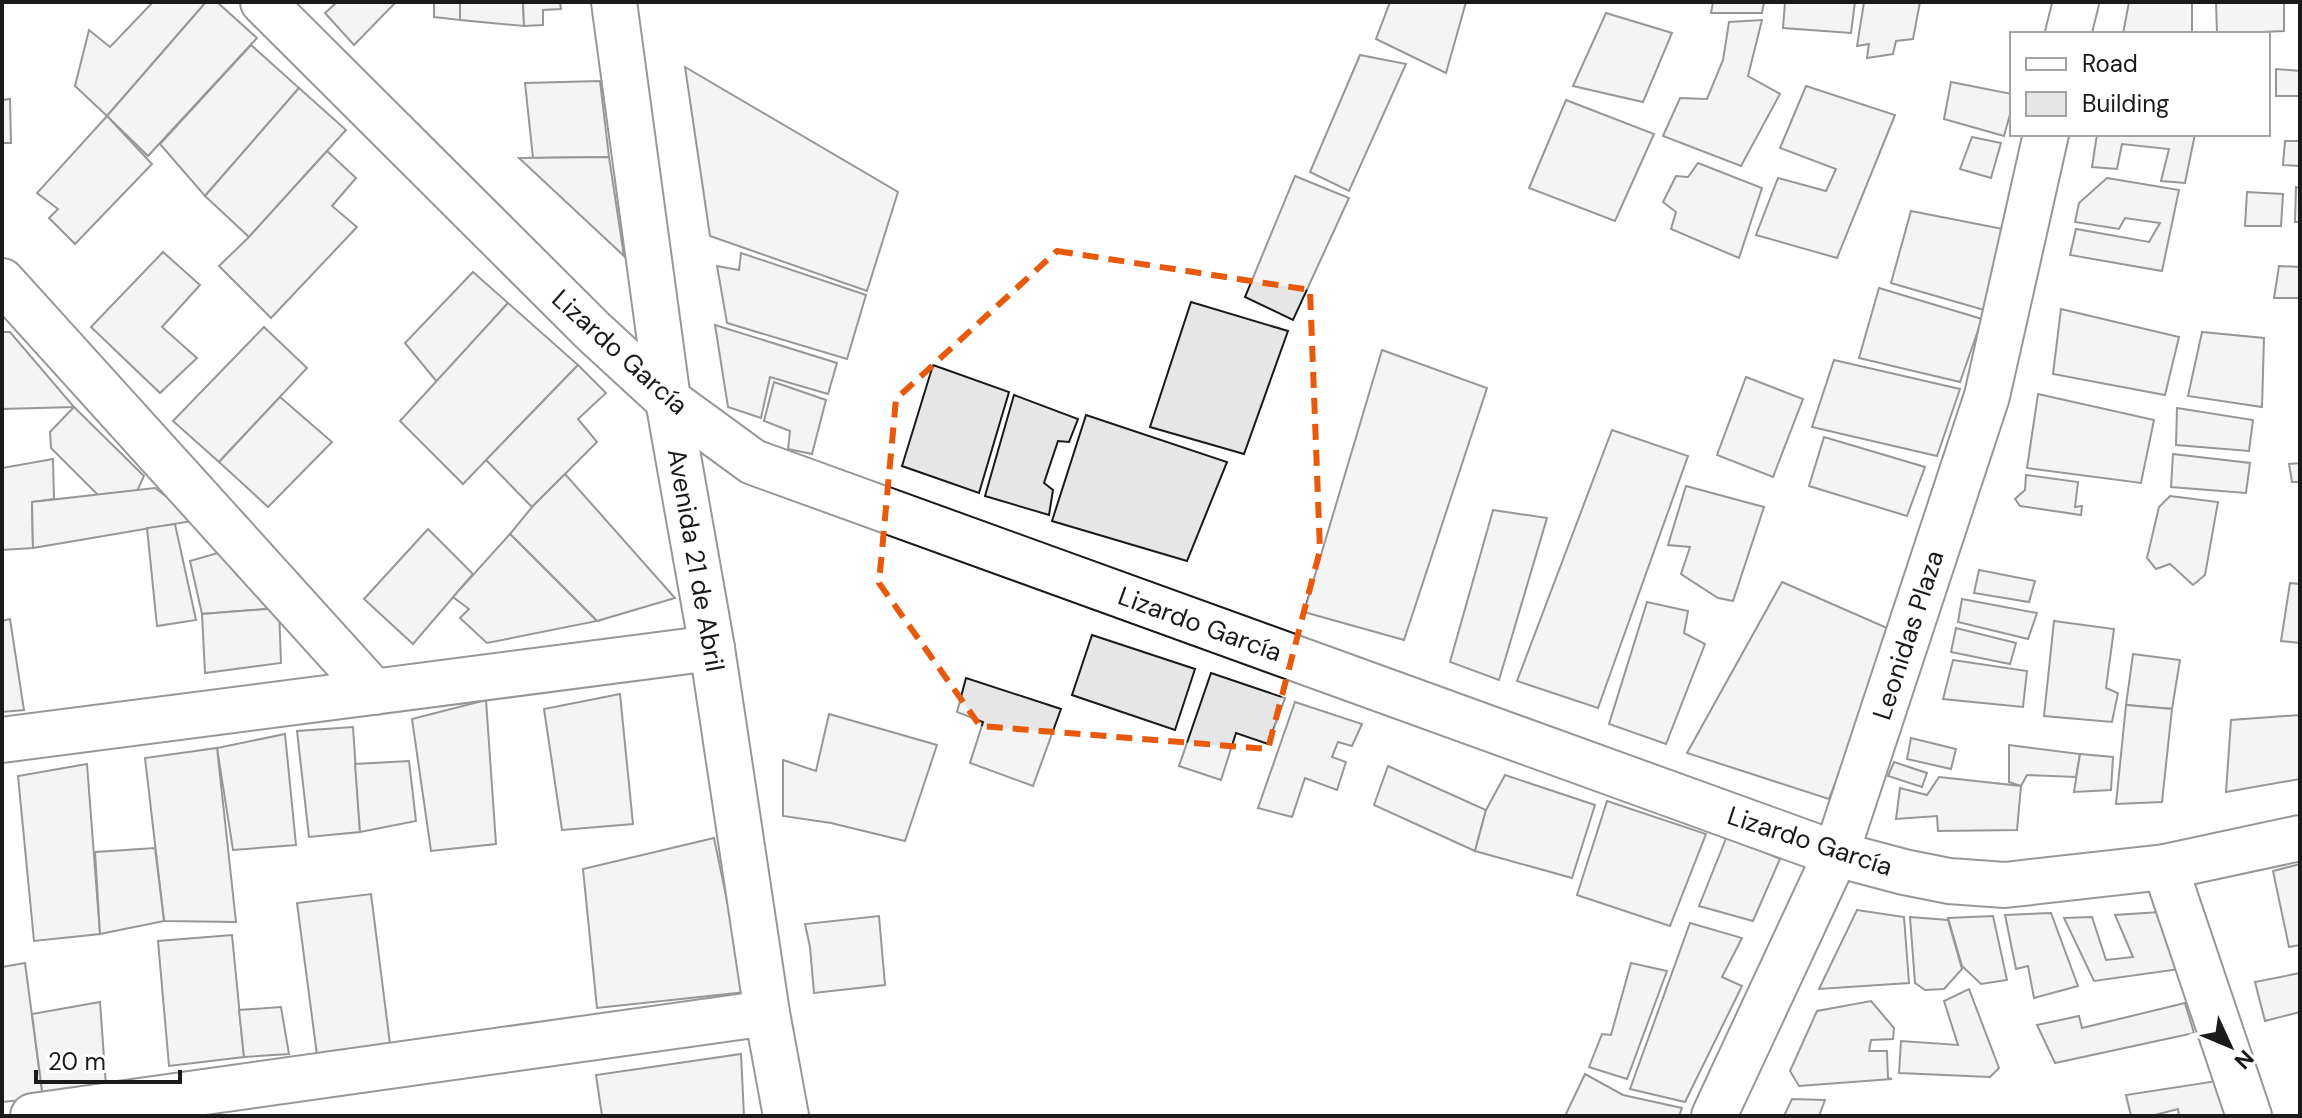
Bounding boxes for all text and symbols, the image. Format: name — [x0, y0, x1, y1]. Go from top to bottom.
legend — [2010, 32, 2270, 136]
text: Road — [2082, 48, 2138, 79]
text: Building — [2082, 88, 2169, 119]
street label: Lizardo García — [545, 282, 695, 422]
street label: Avenida 21 de Abril — [660, 446, 732, 674]
street label: Leonidas Plaza — [1865, 546, 1951, 724]
street label: Lizardo García — [1114, 579, 1286, 669]
street label: Lizardo García — [1723, 798, 1897, 884]
north arrow — [2190, 1006, 2270, 1086]
scale bar — [36, 1034, 180, 1084]
text: N — [2228, 1044, 2260, 1075]
text: 20 m — [48, 1046, 106, 1077]

